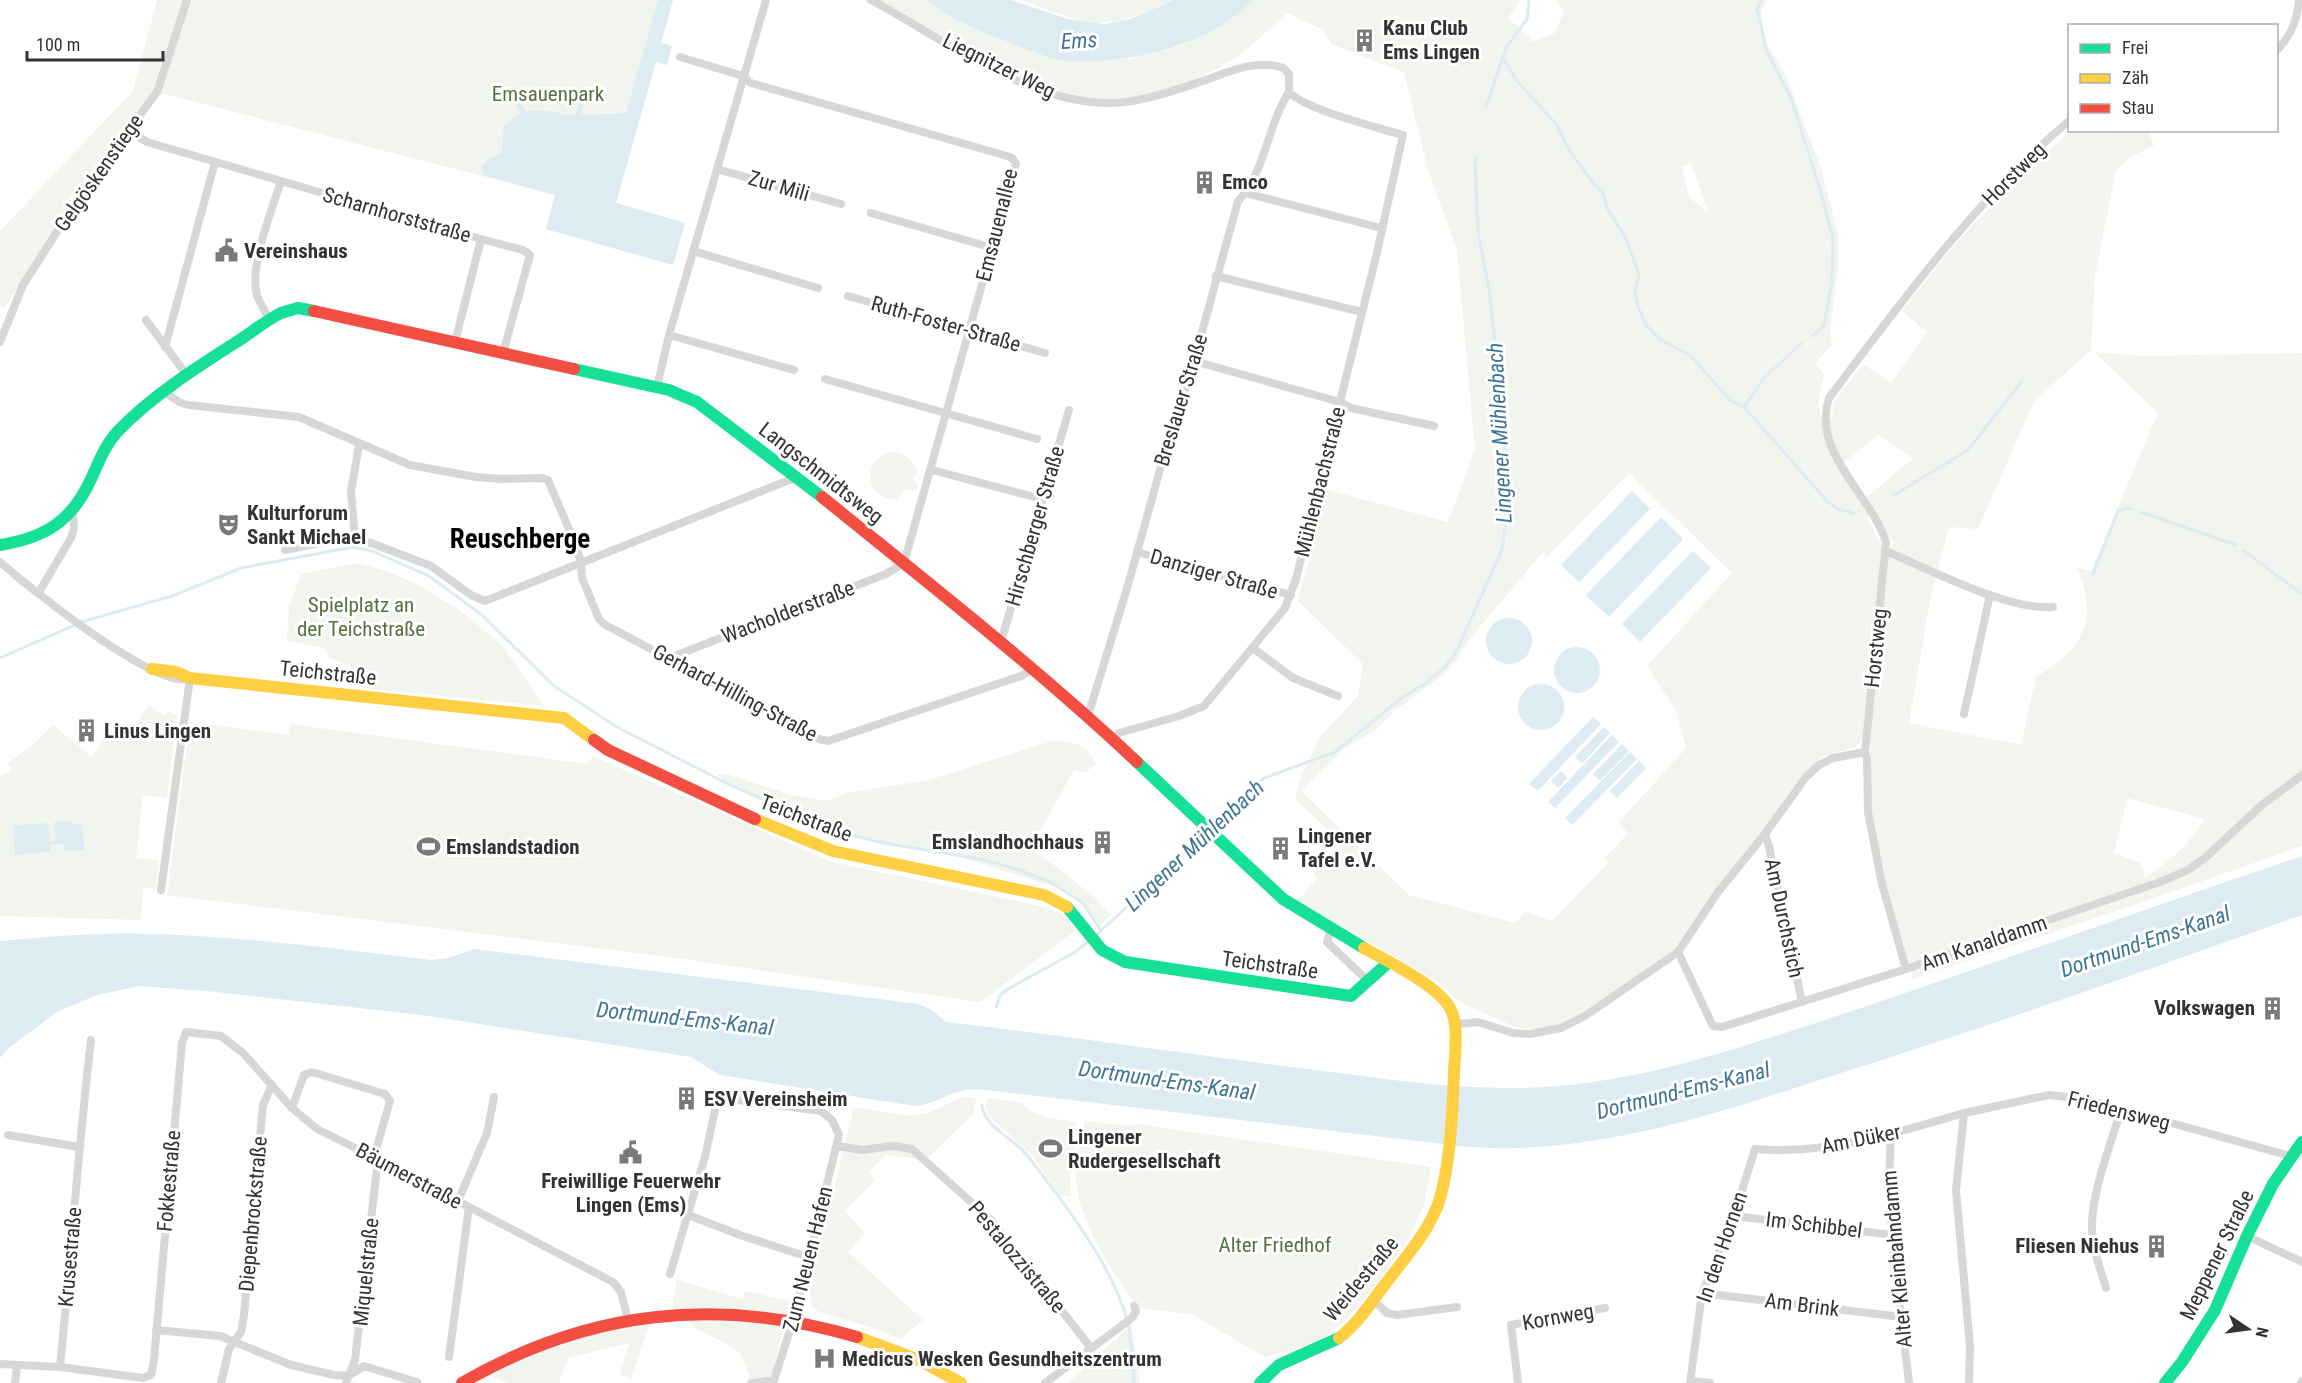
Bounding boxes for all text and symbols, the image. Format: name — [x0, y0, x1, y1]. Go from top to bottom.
place label: Kanu Club Ems Lingen — [1383, 16, 1480, 64]
scale bar — [27, 24, 164, 62]
legend — [2068, 24, 2278, 132]
water label: Ems — [1060, 27, 1098, 54]
building icon: Kanu Club Ems Lingen — [1352, 27, 1378, 53]
street label: Liegnitzer Weg — [939, 28, 1059, 104]
text: 100 m — [36, 34, 80, 55]
text: Frei — [2122, 37, 2148, 58]
text: Zäh — [2122, 67, 2149, 88]
park label: Emsauenpark — [492, 82, 605, 106]
text: Stau — [2122, 97, 2154, 118]
street label: Gelgöskenstiege — [50, 110, 148, 236]
street label: Horstweg — [1977, 137, 2051, 211]
street label: Zur Mili — [746, 166, 812, 206]
street label: Emsauenallee — [971, 166, 1023, 284]
building icon: Emco — [1191, 169, 1217, 195]
place label: Emco — [1222, 170, 1268, 194]
street label: Scharnhorststraße — [320, 182, 474, 248]
public building icon: Vereinshaus — [213, 238, 239, 264]
place label: Vereinshaus — [244, 239, 348, 263]
street label: Ruth-Foster-Straße — [868, 291, 1024, 357]
street label: Breslauer Straße — [1149, 331, 1213, 469]
water label: Lingener Mühlenbach — [1482, 342, 1517, 524]
street label: Mühlenbachstraße — [1290, 404, 1350, 560]
street label: Langschmidtsweg — [754, 417, 888, 529]
street label: Hirschberger Straße — [1001, 443, 1069, 609]
place label: Kulturforum Sankt Michael — [247, 501, 366, 549]
theatre icon: Kulturforum Sankt Michael — [216, 512, 242, 538]
district label: Reuschberge — [450, 523, 590, 555]
street label: Danziger Straße — [1147, 544, 1281, 604]
street label: Wacholderstraße — [718, 576, 858, 648]
park label: Spielplatz an der Teichstraße — [297, 593, 425, 641]
street label: Horstweg — [1860, 607, 1892, 689]
street label: Gerhard-Hilling-Straße — [649, 640, 821, 747]
street label: Teichstraße — [278, 656, 378, 690]
building icon: Linus Lingen — [73, 718, 99, 744]
place label: Linus Lingen — [104, 719, 211, 743]
water label: Lingener Mühlenbach — [1120, 775, 1269, 916]
street label: Teichstraße — [756, 789, 856, 847]
place label: Lingener Tafel e.V. — [1298, 824, 1377, 872]
building icon: Emslandhochhaus — [1089, 829, 1115, 855]
place label: Emslandhochhaus — [932, 830, 1084, 854]
sports icon: Emslandstadion — [415, 834, 441, 860]
place label: Emslandstadion — [446, 835, 580, 859]
building icon: Lingener Tafel e.V. — [1267, 835, 1293, 861]
street label: Am Durchstich — [1760, 856, 1808, 980]
water label: Dortmund-Ems-Kanal — [2057, 900, 2234, 982]
street label: Am Kanaldamm — [1918, 910, 2050, 976]
street label: Teichstraße — [1220, 946, 1320, 984]
building icon: Volkswagen — [2260, 995, 2286, 1021]
place label: Volkswagen — [2154, 996, 2255, 1020]
water label: Dortmund-Ems-Kanal — [595, 997, 776, 1040]
water label: Dortmund-Ems-Kanal — [1077, 1056, 1258, 1105]
water label: Dortmund-Ems-Kanal — [1594, 1057, 1774, 1124]
building icon: ESV Vereinsheim — [673, 1086, 699, 1112]
place label: ESV Vereinsheim — [704, 1087, 848, 1111]
street label: Friedensweg — [2065, 1087, 2173, 1135]
street label: Am Düker — [1819, 1120, 1903, 1158]
place label: Lingener Rudergesellschaft — [1068, 1125, 1221, 1173]
street label: Fokkestraße — [153, 1129, 185, 1233]
street label: Diepenbrockstraße — [234, 1135, 272, 1293]
sports icon: Lingener Rudergesellschaft — [1037, 1136, 1063, 1162]
street label: Bäumerstraße — [352, 1138, 466, 1214]
public building icon: Freiwillige Feuerwehr Lingen (Ems) — [618, 1140, 644, 1166]
place label: Freiwillige Feuerwehr Lingen (Ems) — [541, 1169, 721, 1217]
street label: Alter Kleinbahndamm — [1877, 1169, 1917, 1349]
street label: Zum Neuen Hafen — [778, 1184, 838, 1334]
street label: Meppener Straße — [2175, 1186, 2259, 1324]
street label: In den Hornen — [1692, 1188, 1752, 1306]
street label: Pestalozzistraße — [963, 1196, 1071, 1318]
street label: Krusestraße — [54, 1206, 86, 1308]
street label: Im Schibbel — [1764, 1207, 1864, 1243]
street label: Miquelstraße — [348, 1217, 384, 1327]
street label: Weidestraße — [1319, 1232, 1403, 1326]
park label: Alter Friedhof — [1219, 1233, 1332, 1257]
building icon: Fliesen Niehus — [2144, 1233, 2170, 1259]
place label: Fliesen Niehus — [2015, 1234, 2139, 1258]
street label: Am Brink — [1763, 1289, 1841, 1322]
street label: Kornweg — [1520, 1299, 1596, 1335]
north arrow — [2218, 1299, 2278, 1359]
text: N — [2252, 1325, 2272, 1339]
hospital icon: Medicus Wesken Gesundheitszentrum — [811, 1346, 837, 1372]
place label: Medicus Wesken Gesundheitszentrum — [842, 1347, 1162, 1371]

